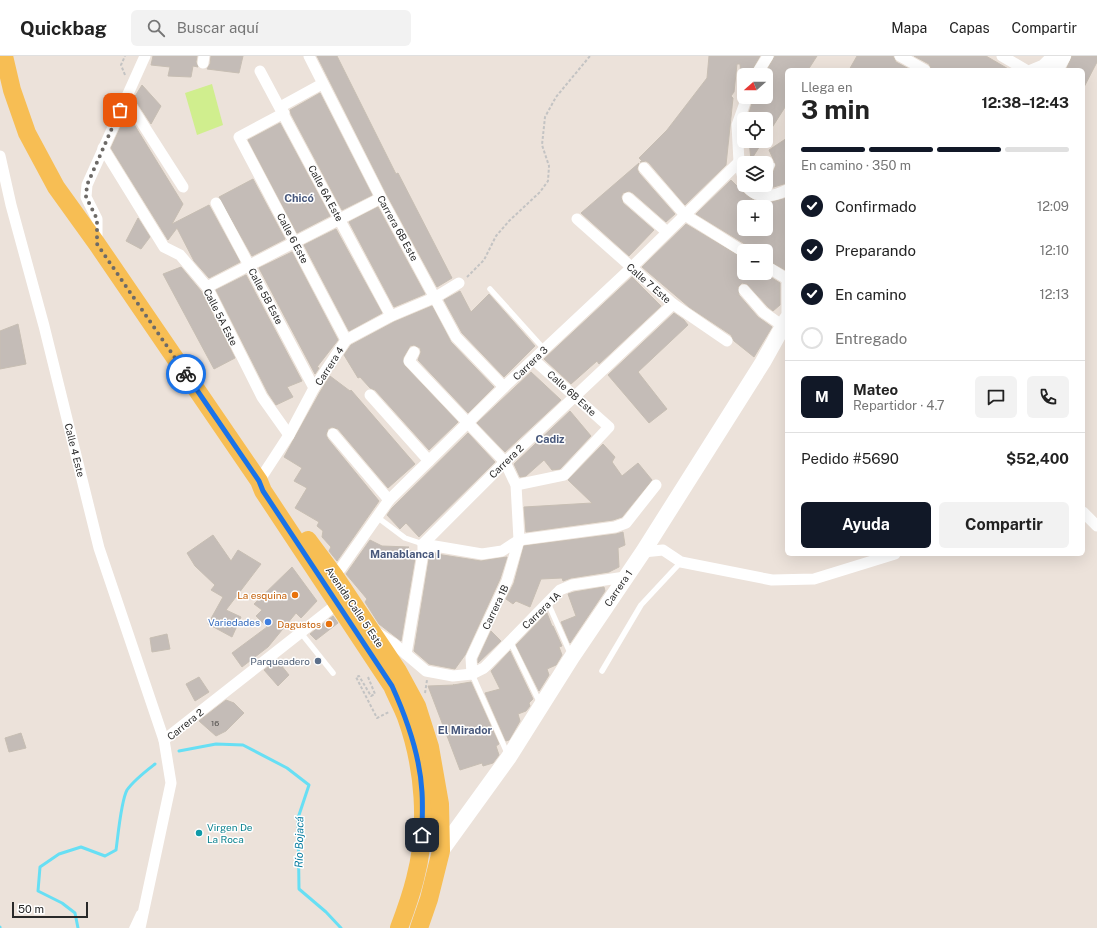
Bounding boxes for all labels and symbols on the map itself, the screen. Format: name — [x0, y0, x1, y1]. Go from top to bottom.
north arrow — [737, 68, 773, 104]
pin — [103, 93, 137, 127]
street label: Calle 6A Este — [306, 163, 346, 224]
district label: Chicó — [284, 192, 314, 204]
street label: Carrera 6B Este — [375, 193, 421, 263]
street label: Calle 6 Este — [275, 211, 311, 265]
street label: Calle 7 Este — [624, 260, 674, 306]
street label: Calle 5B Este — [246, 266, 286, 326]
street label: Calle 5A Este — [201, 286, 241, 348]
street label: Carrera 3 — [510, 343, 550, 383]
street label: Carrera 4 — [312, 344, 346, 388]
courier — [166, 354, 206, 394]
street label: Calle 6B Este — [545, 368, 599, 418]
street label: Calle 4 Este — [62, 422, 88, 479]
district label: Cadiz — [535, 433, 565, 445]
street label: Carrera 2 — [486, 442, 526, 480]
district label: Manablanca I — [370, 548, 440, 560]
street label: Avenida Calle 5 Este — [324, 564, 387, 650]
street label: Carrera 1 — [601, 567, 635, 609]
street label: Carrera 1B — [479, 582, 511, 631]
place label: La esquina — [237, 589, 287, 601]
street label: Carrera 1A — [519, 589, 563, 631]
marker: La esquina — [290, 590, 300, 600]
place label: Variedades — [208, 616, 260, 628]
marker: Variedades — [263, 617, 273, 627]
place label: Dagustos — [277, 618, 321, 630]
marker: Dagustos — [324, 619, 334, 629]
place label: Parqueadero — [250, 655, 310, 667]
marker: Parqueadero — [313, 656, 323, 666]
street label: Carrera 2 — [164, 706, 206, 742]
house number: 16 — [211, 718, 219, 728]
district label: El Mirador — [438, 724, 493, 736]
water label: Río Bojacá — [293, 816, 305, 868]
pin — [405, 818, 439, 852]
place label: Virgen De La Roca — [207, 821, 253, 845]
marker: Virgen De La Roca — [194, 828, 204, 838]
scale bar — [12, 900, 88, 919]

